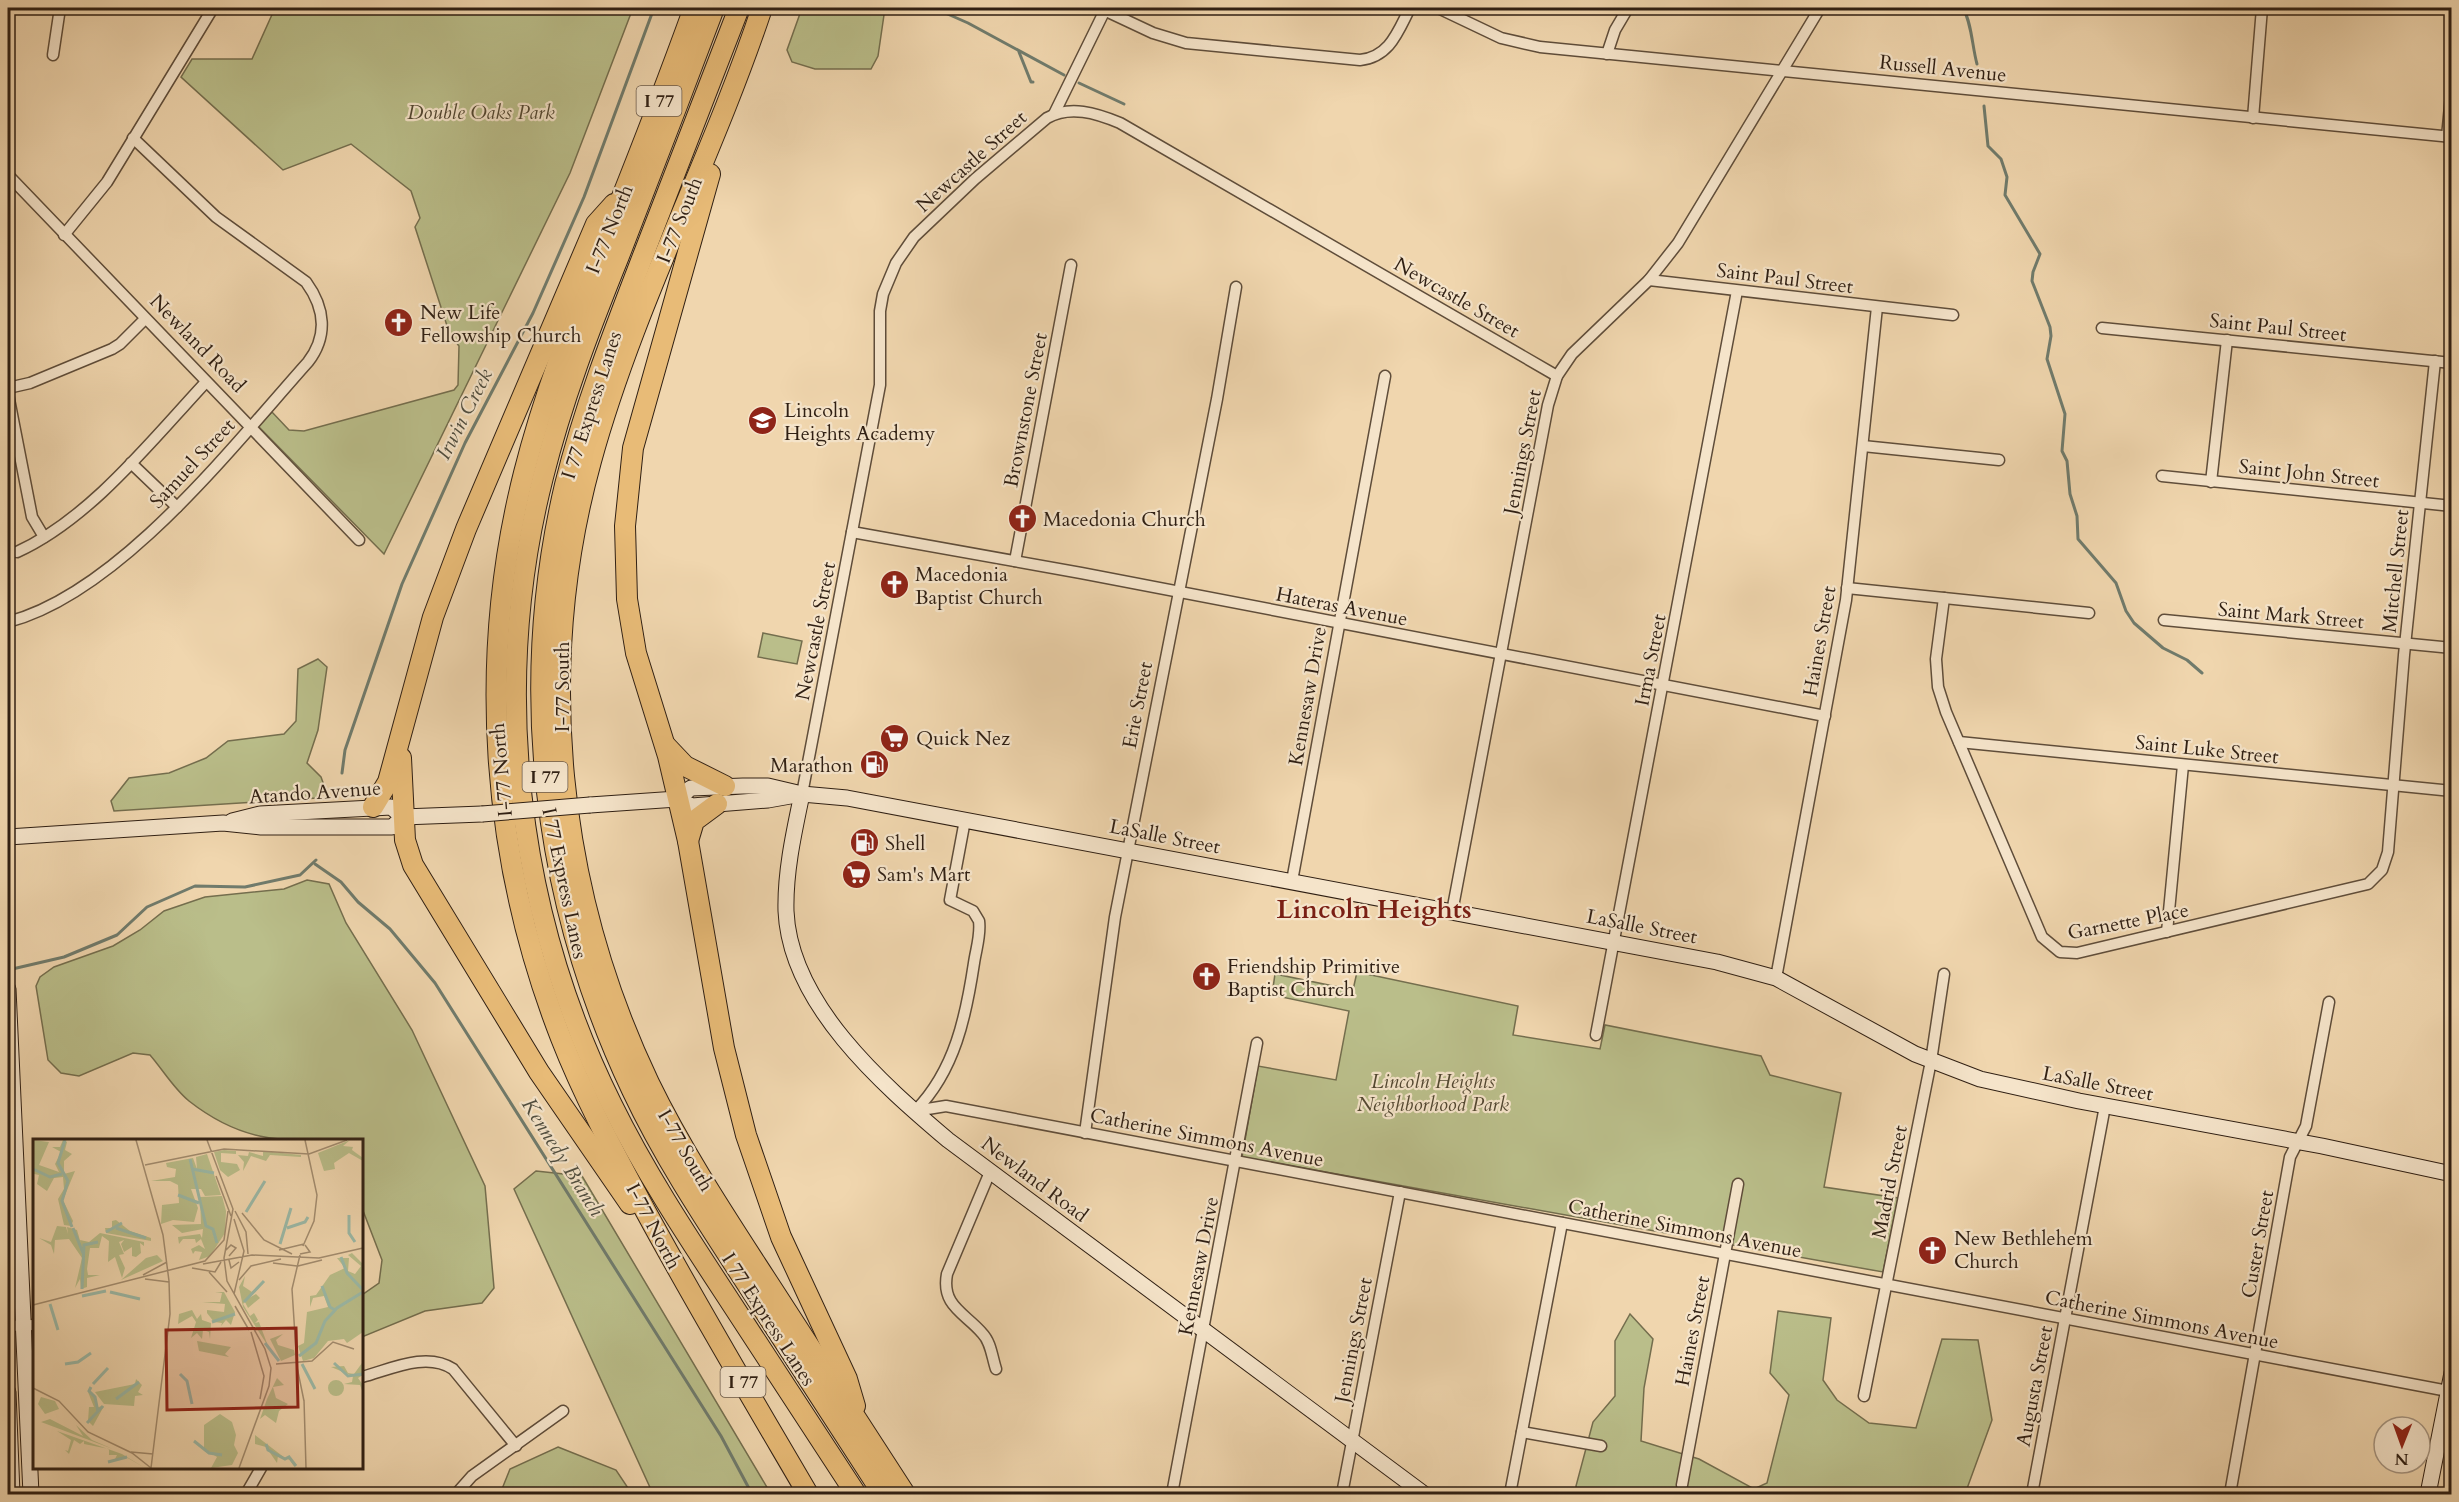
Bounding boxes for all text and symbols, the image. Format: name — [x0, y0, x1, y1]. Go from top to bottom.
street label: Russell Avenue — [1878, 48, 2008, 89]
road number: I 77 — [636, 86, 682, 116]
park label: Double Oaks Park — [407, 99, 555, 126]
street label: Newcastle Street — [910, 104, 1033, 218]
street label: I-77 South — [650, 173, 709, 267]
street label: I-77 North — [579, 181, 640, 278]
street label: Newcastle Street — [1389, 251, 1525, 345]
street label: Saint Paul Street — [1715, 257, 1855, 300]
street label: Newland Road — [144, 288, 252, 399]
place label: New Life Fellowship Church — [420, 299, 581, 349]
church icon: New Life Fellowship Church — [383, 307, 415, 339]
street label: Saint Paul Street — [2208, 307, 2348, 348]
street label: I 77 Express Lanes — [555, 328, 628, 483]
street label: Brownstone Street — [997, 330, 1054, 490]
water label: Irwin Creek — [429, 363, 500, 465]
street label: Jennings Street — [1497, 387, 1548, 520]
place label: Lincoln Heights Academy — [784, 397, 936, 447]
school or university icon: Lincoln Heights Academy — [747, 405, 779, 437]
street label: Samuel Street — [144, 412, 242, 514]
street label: Saint John Street — [2238, 453, 2381, 494]
church icon: Macedonia Church — [1006, 503, 1038, 535]
place label: Macedonia Church — [1043, 506, 1206, 533]
street label: Mitchell Street — [2376, 507, 2415, 634]
street label: Newcastle Street — [789, 559, 842, 703]
place label: Macedonia Baptist Church — [915, 561, 1043, 611]
church icon: Macedonia Baptist Church — [878, 569, 910, 601]
street label: Hateras Avenue — [1274, 580, 1410, 632]
street label: Haines Street — [1797, 583, 1843, 698]
street label: Saint Mark Street — [2217, 596, 2366, 635]
street label: Irma Street — [1628, 611, 1673, 708]
street label: Kennesaw Drive — [1282, 624, 1333, 768]
street label: I-77 South — [549, 642, 576, 732]
street label: Erie Street — [1116, 659, 1159, 751]
street label: I-77 North — [484, 722, 519, 818]
supermarket icon: Quick Nez — [879, 722, 911, 754]
place label: Quick Nez — [916, 725, 1010, 752]
street label: Saint Luke Street — [2134, 729, 2280, 771]
fuel station icon: Marathon — [858, 749, 890, 781]
place label: Marathon — [770, 752, 854, 779]
road number: I 77 — [522, 762, 568, 792]
street label: Atando Avenue — [248, 774, 382, 811]
street label: I 77 Express Lanes — [535, 805, 594, 961]
street label: LaSalle Street — [1107, 813, 1223, 861]
fuel station icon: Shell — [848, 827, 880, 859]
place label: Shell — [885, 830, 925, 857]
supermarket icon: Sam's Mart — [840, 858, 872, 890]
place label: Sam's Mart — [877, 861, 971, 888]
district label: Lincoln Heights — [1276, 892, 1472, 927]
street label: Garnette Place — [2065, 896, 2191, 946]
street label: LaSalle Street — [1584, 903, 1700, 951]
place label: Friendship Primitive Baptist Church — [1227, 953, 1400, 1003]
church icon: Friendship Primitive Baptist Church — [1190, 961, 1222, 993]
street label: LaSalle Street — [2040, 1060, 2156, 1108]
park label: Lincoln Heights Neighborhood Park — [1357, 1068, 1509, 1118]
water label: Kennedy Branch — [515, 1092, 611, 1222]
street label: Catherine Simmons Avenue — [1088, 1102, 1326, 1173]
street label: I-77 South — [651, 1104, 720, 1196]
street label: Madrid Street — [1865, 1122, 1914, 1241]
street label: Newland Road — [976, 1130, 1094, 1229]
inset map — [33, 1139, 363, 1469]
street label: I-77 North — [620, 1178, 688, 1274]
street label: Custer Street — [2235, 1187, 2280, 1300]
street label: Catherine Simmons Avenue — [1566, 1193, 1804, 1264]
street label: Kennesaw Drive — [1172, 1194, 1225, 1338]
place label: New Bethlehem Church — [1954, 1225, 2093, 1275]
church icon: New Bethlehem Church — [1917, 1234, 1949, 1266]
street label: I 77 Express Lanes — [717, 1248, 821, 1390]
street label: Haines Street — [1669, 1273, 1717, 1388]
street label: Jennings Street — [1328, 1275, 1379, 1408]
street label: Catherine Simmons Avenue — [2043, 1284, 2281, 1355]
street label: Augusta Street — [2010, 1323, 2060, 1449]
road number: I 77 — [720, 1367, 766, 1397]
north arrow — [2372, 1415, 2432, 1475]
text: N — [2395, 1448, 2409, 1470]

